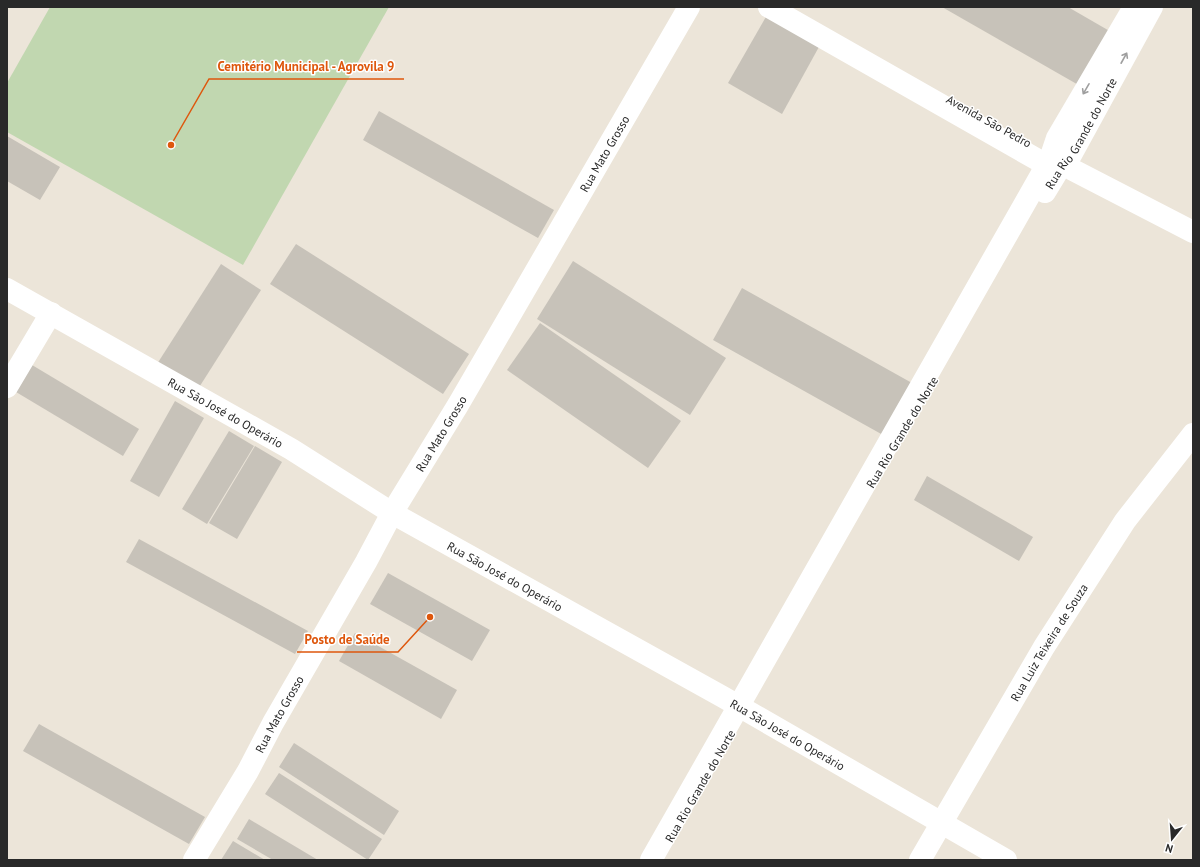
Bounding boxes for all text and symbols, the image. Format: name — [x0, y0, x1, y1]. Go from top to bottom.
one-way arrow — [1120, 52, 1128, 64]
callout: Cemitério Municipal - Agrovila 9 — [209, 54, 404, 79]
text: Cemitério Municipal - Agrovila 9 — [218, 58, 394, 75]
street label: Rua Rio Grande do Norte — [1041, 75, 1120, 191]
one-way arrow — [1081, 83, 1089, 95]
street label: Avenida São Pedro — [944, 91, 1034, 151]
street label: Rua Mato Grosso — [576, 112, 632, 195]
street label: Rua São José do Operário — [165, 374, 286, 451]
street label: Rua Rio Grande do Norte — [863, 374, 941, 490]
street label: Rua Mato Grosso — [412, 393, 469, 474]
street label: Rua São José do Operário — [445, 538, 565, 614]
street label: Rua Luiz Teixeira de Souza — [1007, 580, 1091, 704]
callout: Posto de Saúde — [297, 627, 398, 652]
text: Posto de Saúde — [304, 631, 390, 648]
street label: Rua Mato Grosso — [251, 673, 306, 755]
street label: Rua São José do Operário — [728, 695, 848, 773]
street label: Rua Rio Grande do Norte — [662, 727, 738, 845]
north arrow — [1152, 819, 1192, 859]
text: N — [1164, 841, 1175, 856]

